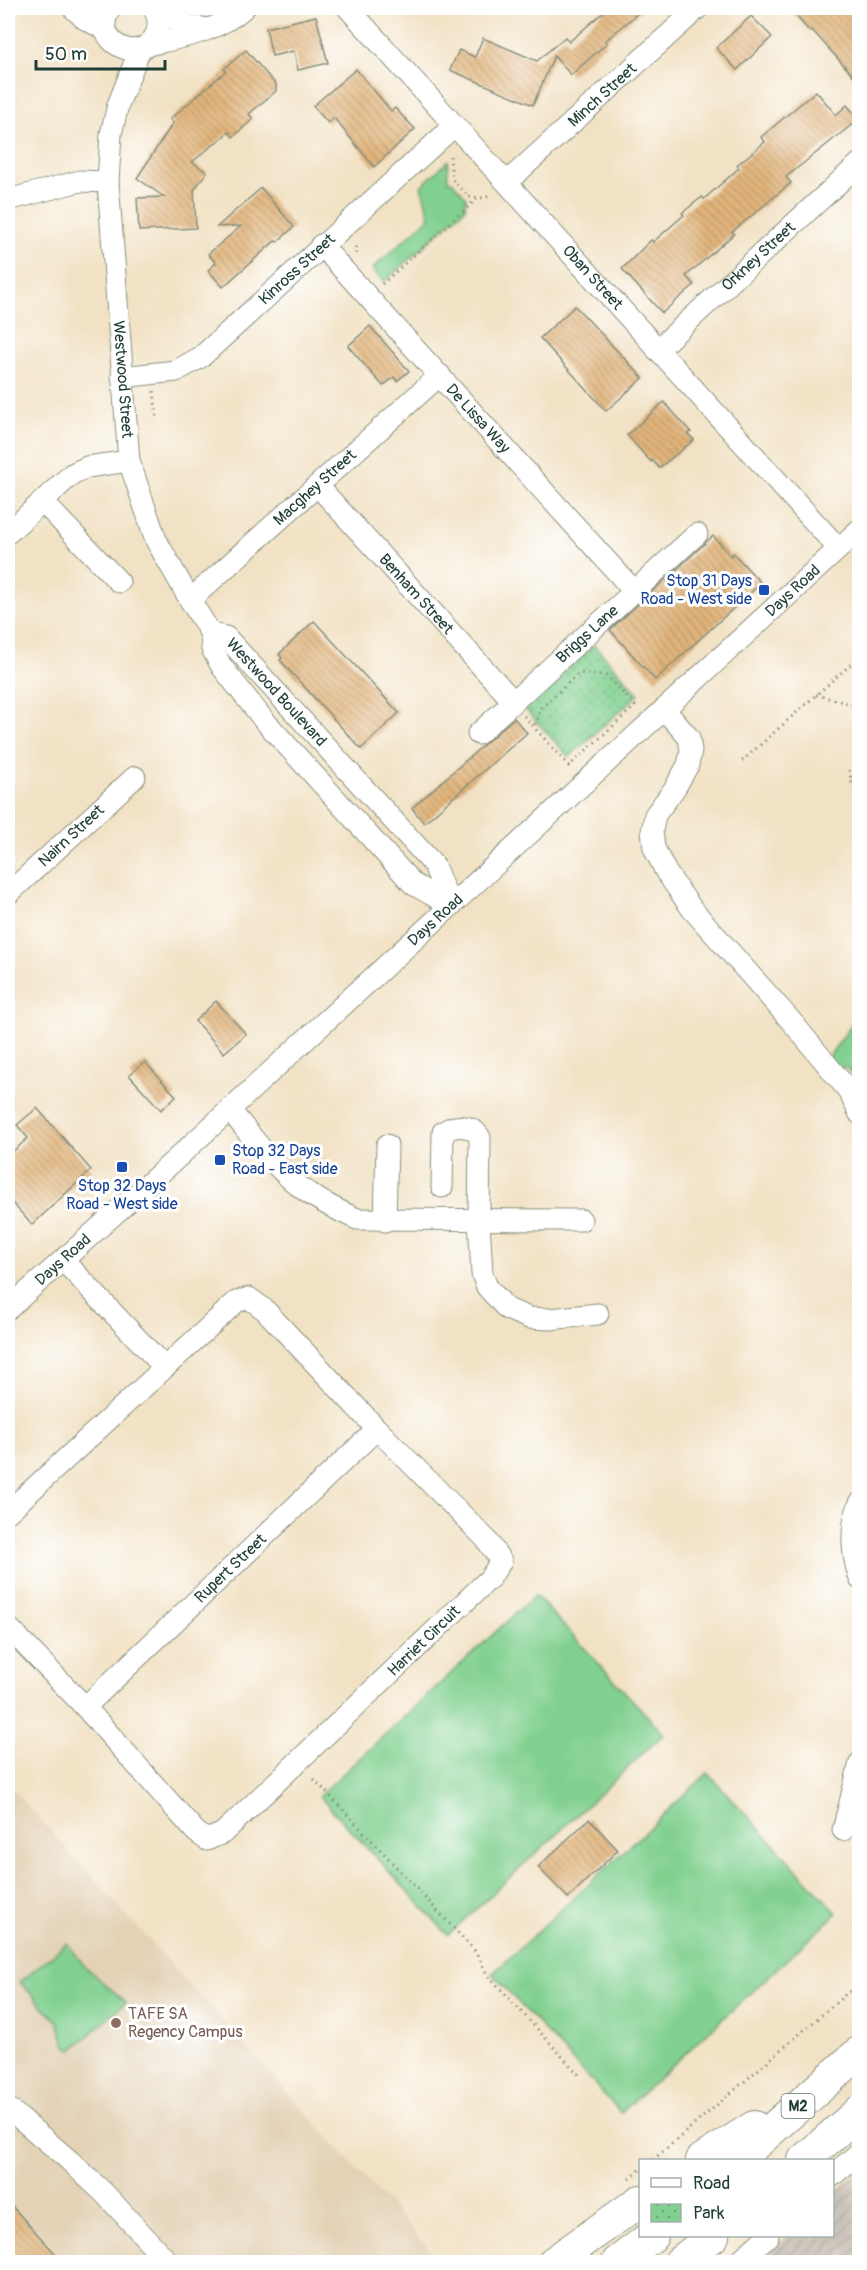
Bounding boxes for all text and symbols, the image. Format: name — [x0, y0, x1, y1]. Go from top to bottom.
scale bar — [36, 33, 165, 71]
text: 50 m — [45, 43, 87, 66]
street label: Minch Street — [564, 58, 641, 131]
street label: Orkney Street — [717, 217, 800, 295]
street label: Kinross Street — [255, 229, 340, 309]
street label: Oban Street — [558, 241, 628, 315]
street label: Westwood Street — [108, 320, 137, 439]
street label: De Lissa Way — [442, 380, 515, 457]
street label: Macghey Street — [269, 445, 361, 530]
street label: Benham Street — [374, 550, 458, 639]
street label: Days Road — [761, 560, 825, 621]
place label: Stop 31 Days Road - West side — [641, 571, 752, 609]
marker: Stop 31 Days Road - West side — [757, 583, 771, 597]
street label: Briggs Lane — [552, 601, 623, 668]
street label: Westwood Boulevard — [222, 634, 331, 751]
street label: Nairn Street — [34, 800, 109, 871]
street label: Days Road — [404, 890, 467, 950]
place label: Stop 32 Days Road - East side — [232, 1141, 338, 1179]
marker: Stop 32 Days Road - East side — [213, 1153, 227, 1167]
marker: Stop 32 Days Road - West side — [115, 1160, 129, 1174]
place label: Stop 32 Days Road - West side — [66, 1176, 178, 1214]
street label: Days Road — [31, 1230, 95, 1290]
street label: Rupert Street — [190, 1529, 271, 1607]
street label: Harriet Circuit — [383, 1601, 465, 1681]
place label: TAFE SA Regency Campus — [128, 2004, 243, 2042]
marker: TAFE SA Regency Campus — [109, 2016, 123, 2030]
road number: M2 — [782, 2094, 814, 2118]
legend — [639, 2159, 834, 2237]
text: Road — [693, 2172, 730, 2195]
text: Park — [693, 2202, 725, 2225]

